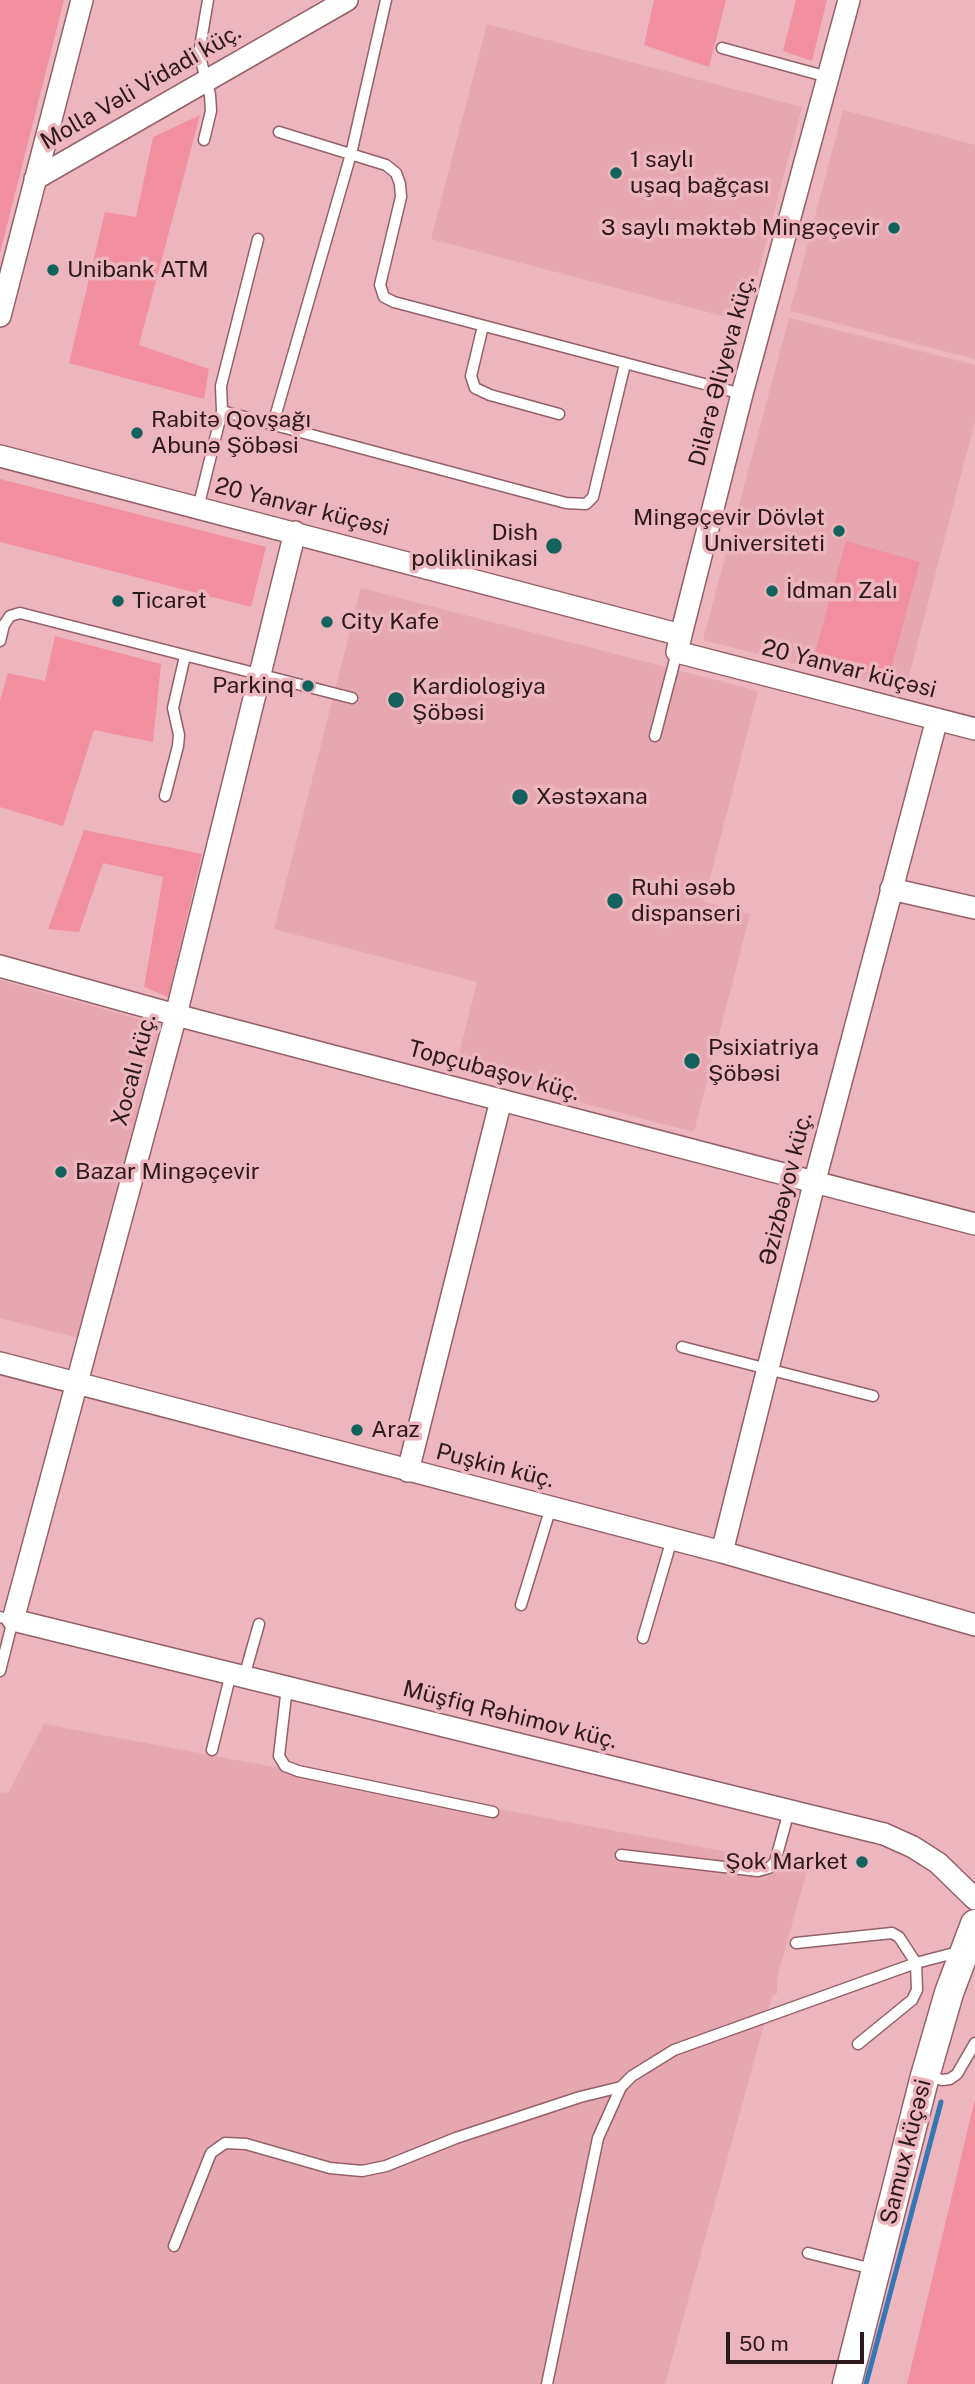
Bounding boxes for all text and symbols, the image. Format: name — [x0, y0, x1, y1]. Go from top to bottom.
street label: Molla Vəli Vidadi küç. — [36, 18, 246, 156]
place label: 1 saylı uşaq bağçası — [630, 146, 769, 200]
marker: 1 saylı uşaq bağçası — [608, 165, 624, 181]
place label: 3 saylı məktəb Mingəçevir — [601, 214, 880, 242]
marker: 3 saylı məktəb Mingəçevir — [886, 220, 902, 236]
place label: Unibank ATM — [67, 256, 209, 284]
marker: Unibank ATM — [45, 262, 61, 278]
street label: Dilarə Əliyeva küç. — [683, 273, 761, 469]
place label: Rabitə Qovşağı Abunə Şöbəsi — [151, 406, 311, 460]
marker: Rabitə Qovşağı Abunə Şöbəsi — [129, 425, 145, 441]
street label: 20 Yanvar küçəsi — [212, 472, 392, 542]
place label: Mingəçevir Dövlət Universiteti — [633, 504, 825, 558]
place label: Dish poliklinikasi — [411, 519, 538, 573]
marker: Mingəçevir Dövlət Universiteti — [831, 523, 847, 539]
marker: Dish poliklinikasi — [544, 536, 564, 556]
place label: İdman Zalı — [786, 577, 898, 605]
marker: İdman Zalı — [764, 583, 780, 599]
place label: Ticarət — [132, 587, 207, 615]
marker: Ticarət — [110, 593, 126, 609]
place label: City Kafe — [341, 608, 439, 636]
marker: City Kafe — [319, 614, 335, 630]
street label: 20 Yanvar küçəsi — [759, 634, 939, 704]
place label: Parkinq — [212, 672, 294, 700]
place label: Kardiologiya Şöbəsi — [412, 673, 546, 727]
marker: Parkinq — [300, 678, 316, 694]
marker: Kardiologiya Şöbəsi — [386, 690, 406, 710]
place label: Xəstəxana — [536, 783, 648, 811]
marker: Xəstəxana — [510, 787, 530, 807]
place label: Ruhi əsəb dispanseri — [631, 874, 741, 928]
marker: Ruhi əsəb dispanseri — [605, 891, 625, 911]
street label: Xocalı küç. — [106, 1011, 162, 1129]
place label: Psixiatriya Şöbəsi — [708, 1034, 819, 1088]
street label: Topçubaşov küç. — [405, 1035, 583, 1107]
marker: Psixiatriya Şöbəsi — [682, 1051, 702, 1071]
street label: Əzizbəyov küç. — [754, 1110, 818, 1268]
place label: Bazar Mingəçevir — [75, 1158, 260, 1186]
marker: Bazar Mingəçevir — [53, 1164, 69, 1180]
place label: Araz — [371, 1416, 420, 1444]
marker: Araz — [349, 1422, 365, 1438]
street label: Puşkin küç. — [433, 1438, 557, 1494]
street label: Müşfiq Rəhimov küç. — [400, 1675, 620, 1755]
place label: Şok Market — [725, 1848, 848, 1876]
marker: Şok Market — [854, 1854, 870, 1870]
street label: Samux küçəsi — [875, 2077, 937, 2227]
scale bar — [730, 2318, 868, 2362]
text: 50 m — [739, 2331, 789, 2356]

